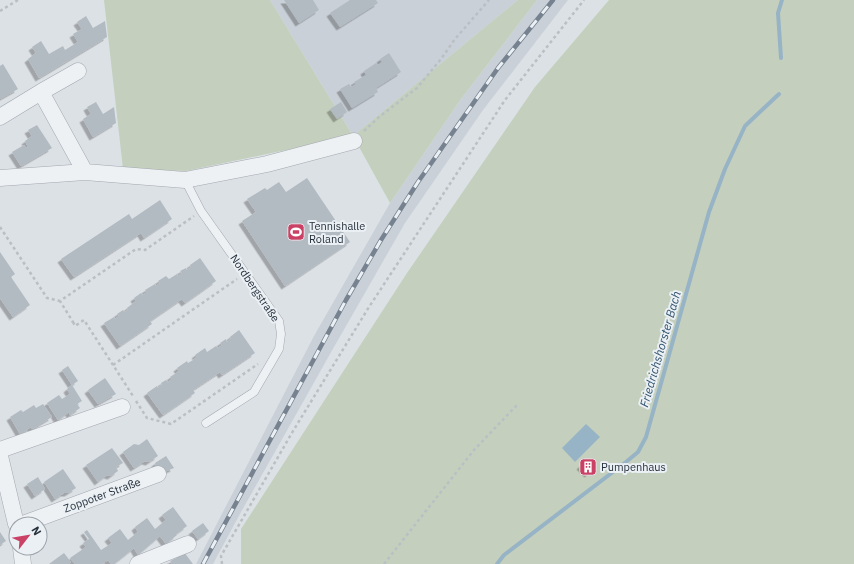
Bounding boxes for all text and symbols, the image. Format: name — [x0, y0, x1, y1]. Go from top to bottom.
place label: Tennishalle Roland — [309, 219, 365, 246]
sports icon: Tennishalle Roland — [286, 222, 306, 242]
street label: Nordbergstraße — [227, 252, 283, 324]
water label: Friedrichshorster Bach — [636, 289, 684, 409]
building icon: Pumpenhaus — [578, 457, 598, 477]
place label: Pumpenhaus — [601, 460, 666, 474]
street label: Zoppoter Straße — [62, 475, 142, 515]
north arrow — [8, 516, 48, 556]
text: N — [29, 524, 45, 538]

